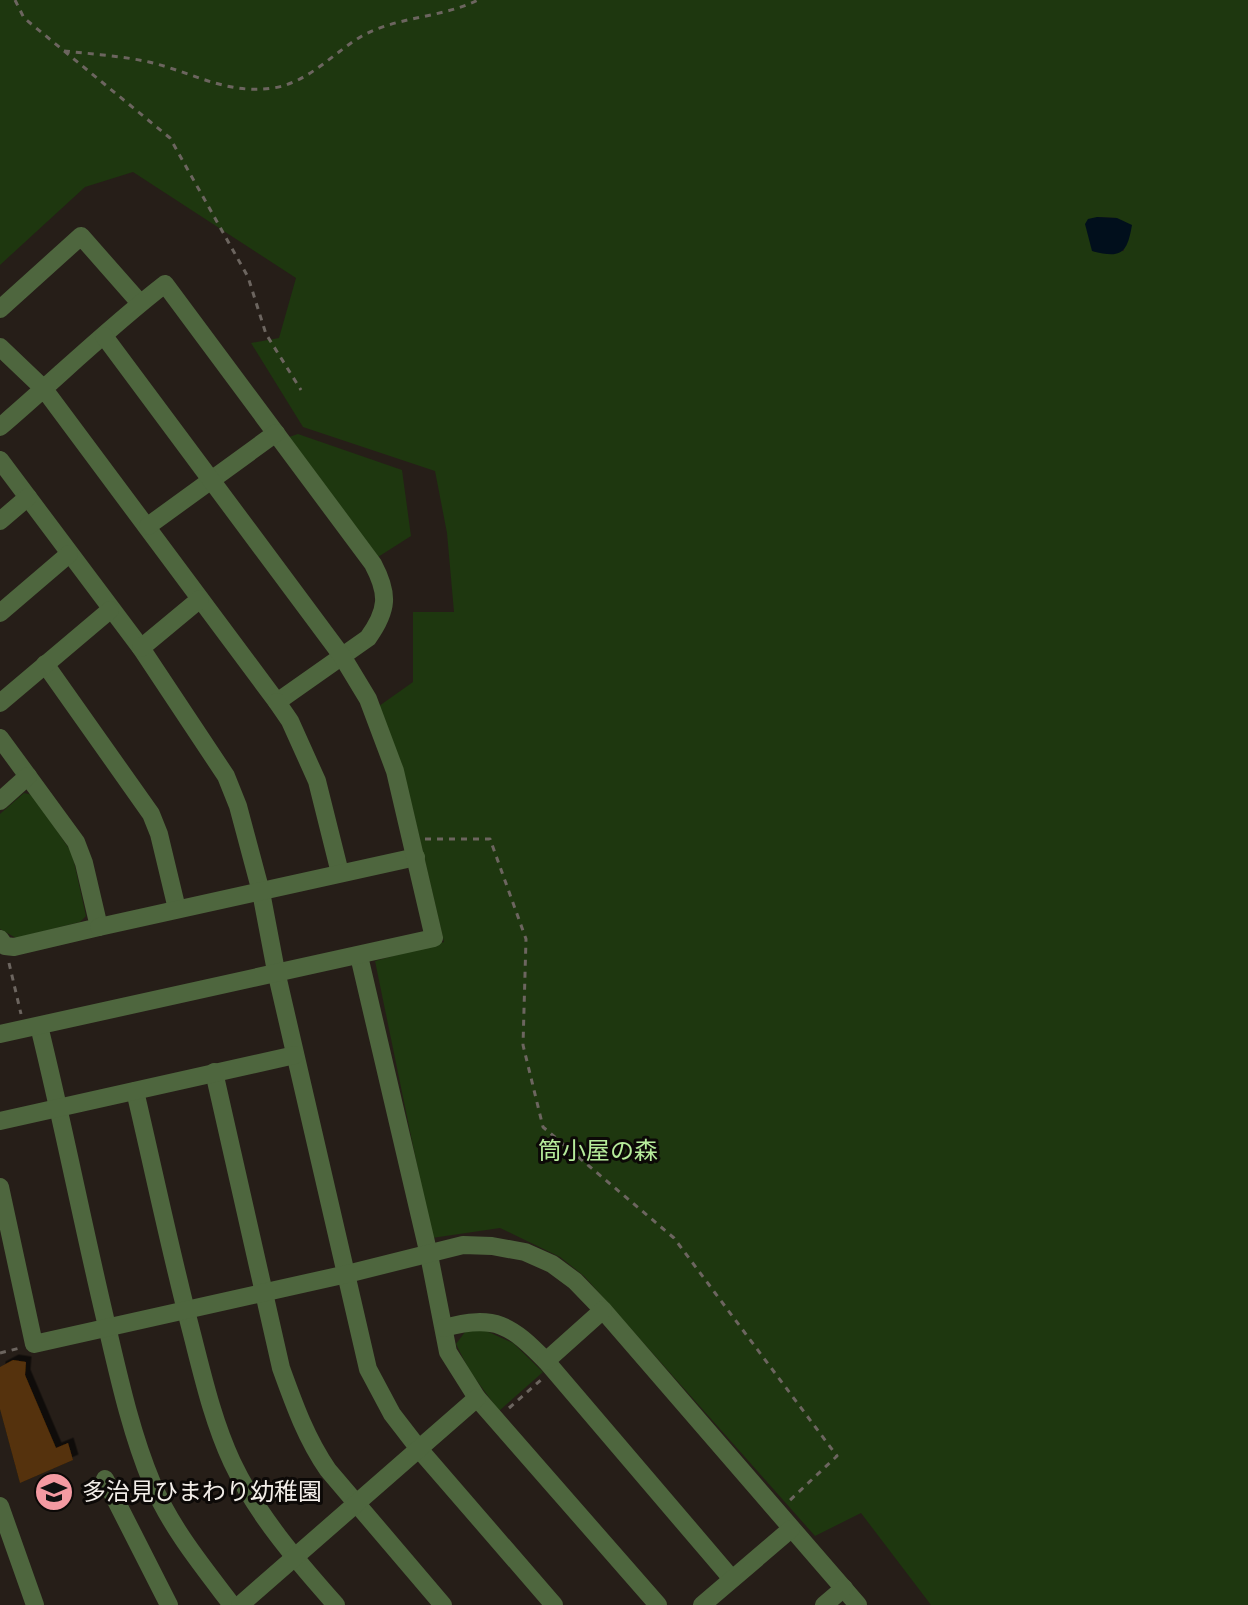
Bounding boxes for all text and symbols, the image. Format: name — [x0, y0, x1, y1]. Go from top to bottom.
park label: 筒小屋の森 — [538, 1137, 658, 1165]
school or university icon: 多治見ひまわり幼稚園 — [33, 1471, 75, 1513]
place label: 多治見ひまわり幼稚園 — [82, 1478, 322, 1506]

